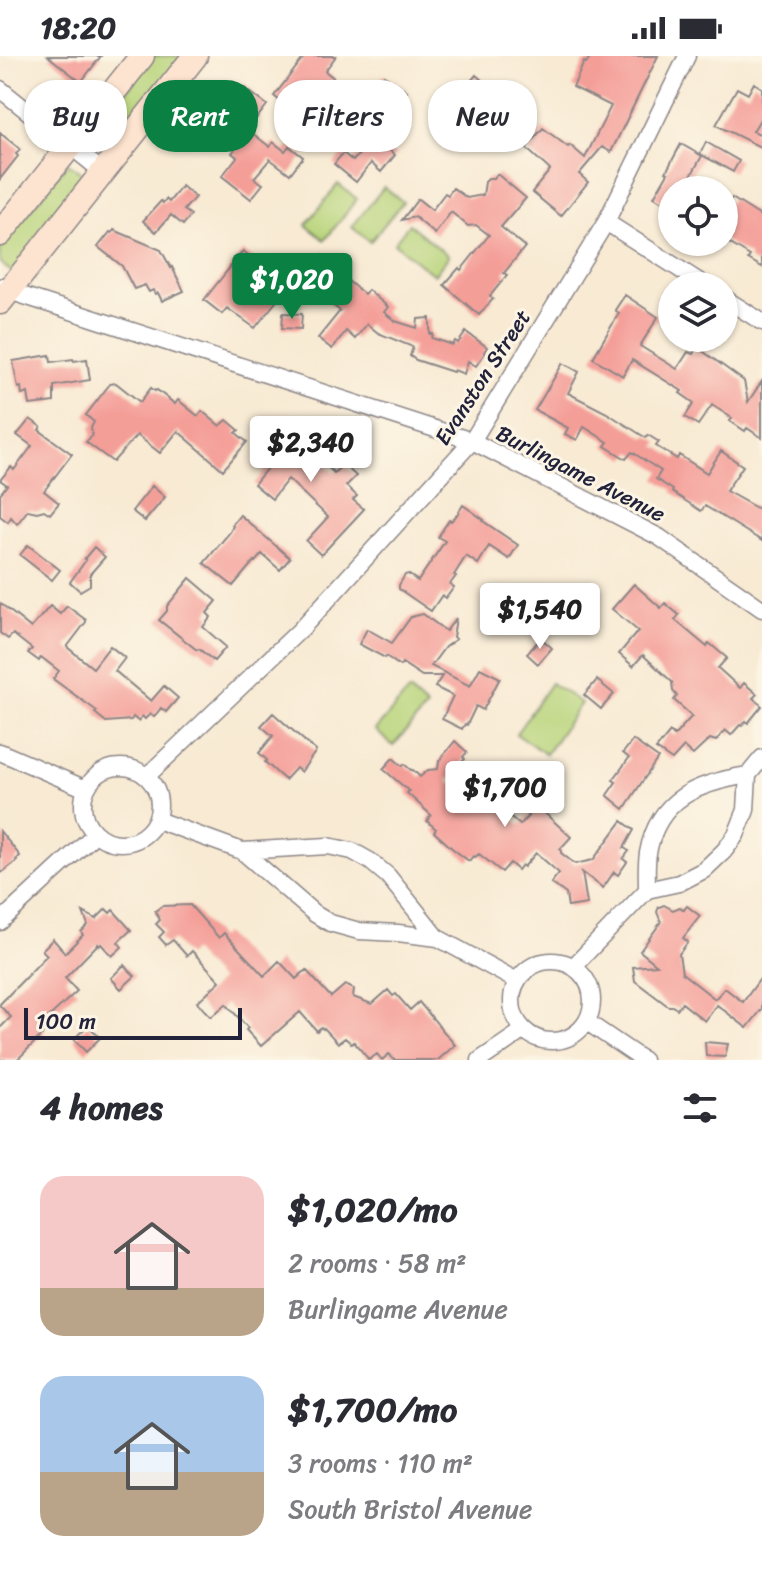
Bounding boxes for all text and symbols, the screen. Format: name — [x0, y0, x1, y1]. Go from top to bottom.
text: 18:20 — [40, 1, 116, 55]
chip: Buy — [24, 80, 127, 152]
chip: Rent — [143, 80, 258, 152]
chip: Filters — [274, 80, 412, 152]
chip: New — [428, 80, 537, 152]
map controls — [658, 176, 738, 352]
button: locate — [658, 176, 738, 256]
pin: $1,020 — [227, 253, 357, 321]
text: $1,020 — [250, 256, 334, 302]
button: layers — [658, 272, 738, 352]
street label: Evanston Street — [424, 301, 541, 453]
street label: Burlingame Avenue — [489, 414, 672, 533]
pin: $2,340 — [246, 416, 376, 484]
text: $2,340 — [268, 419, 354, 465]
pin: $1,540 — [475, 583, 605, 651]
text: $1,540 — [498, 586, 582, 632]
pin: $1,700 — [440, 761, 570, 829]
text: $1,700 — [463, 764, 547, 810]
text: 100 m — [36, 1002, 96, 1041]
scale bar — [24, 1004, 242, 1040]
text: 4 homes — [40, 1078, 163, 1138]
icon: filters — [678, 1086, 722, 1130]
text: $1,020/mo — [288, 1180, 457, 1240]
icon: home — [104, 1208, 200, 1304]
text: 2 rooms · 58 m² — [288, 1240, 466, 1286]
text: Burlingame Avenue — [288, 1286, 508, 1332]
text: $1,700/mo — [288, 1380, 457, 1440]
icon: home — [104, 1408, 200, 1504]
text: 3 rooms · 110 m² — [288, 1440, 473, 1486]
text: South Bristol Avenue — [288, 1486, 532, 1532]

